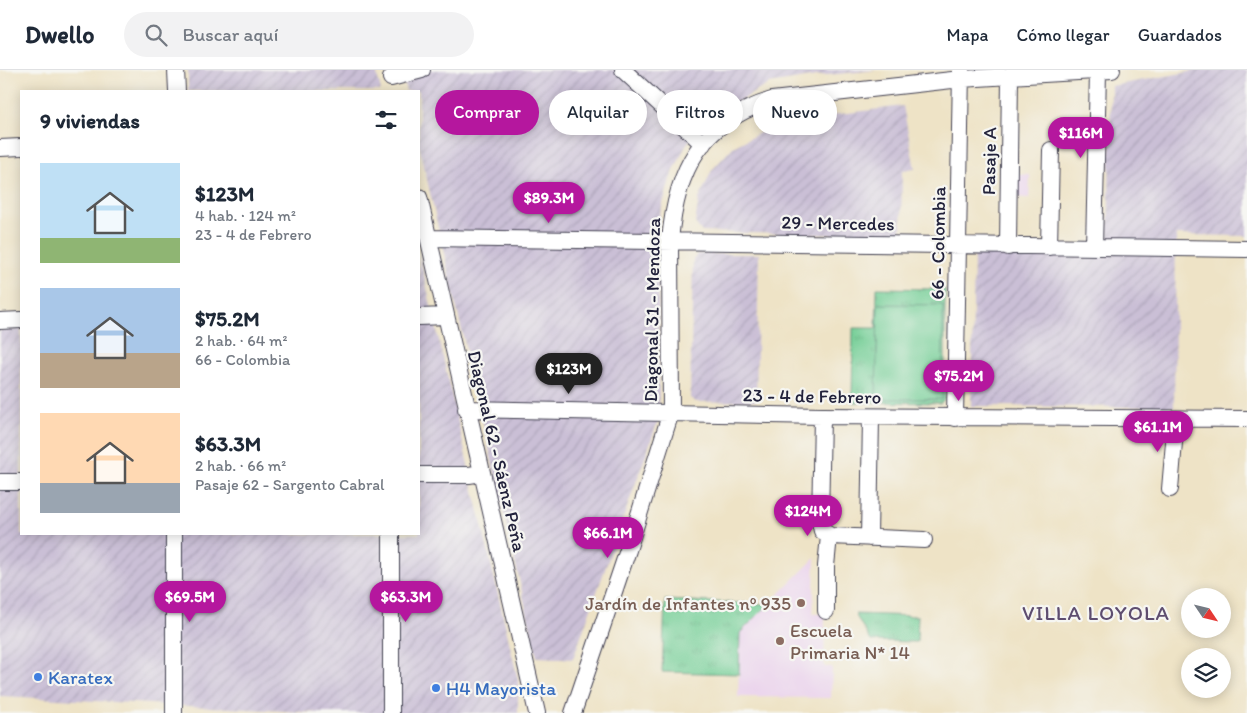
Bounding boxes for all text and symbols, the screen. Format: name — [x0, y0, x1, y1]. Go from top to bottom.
search box — [124, 12, 474, 57]
text: Dwello — [25, 20, 94, 49]
icon: search — [142, 21, 170, 49]
text: Buscar aquí — [182, 23, 278, 46]
text: Mapa — [947, 24, 988, 46]
text: Cómo llegar — [1016, 24, 1110, 46]
text: Guardados — [1138, 24, 1222, 46]
chip: Comprar — [435, 90, 539, 135]
chip: Alquilar — [549, 90, 647, 135]
chip: Filtros — [657, 90, 743, 135]
chip: Nuevo — [753, 90, 837, 135]
icon: filters — [372, 106, 400, 134]
text: 9 viviendas — [40, 108, 140, 133]
pin: $116M — [1046, 116, 1116, 159]
text: $116M — [1059, 123, 1103, 142]
street label: Pasaje A — [977, 127, 1001, 195]
text: $123M — [195, 181, 254, 206]
pin: $89.3M — [508, 182, 590, 224]
icon: home — [80, 183, 140, 243]
street label: 66 - Colombia — [926, 186, 950, 300]
text: $89.3M — [524, 188, 574, 207]
text: 4 hab. · 124 m² — [195, 206, 296, 225]
street label: 29 - Mercedes — [781, 211, 895, 235]
street label: Diagonal 31 - Mendoza — [639, 217, 665, 402]
text: 23 - 4 de Febrero — [195, 225, 312, 244]
text: $75.2M — [195, 306, 260, 331]
icon: home — [80, 308, 140, 368]
text: 2 hab. · 64 m² — [195, 331, 287, 350]
street label: Diagonal 62 - Sáenz Peña — [463, 348, 531, 554]
text: 66 - Colombia — [195, 350, 290, 369]
pin: $123M — [534, 352, 604, 395]
text: $123M — [546, 359, 592, 378]
pin: $75.2M — [918, 360, 1000, 402]
text: $75.2M — [934, 366, 984, 385]
street label: 23 - 4 de Febrero — [743, 383, 881, 409]
pin: $61.1M — [1117, 410, 1199, 453]
text: $61.1M — [1134, 417, 1182, 436]
text: $63.3M — [195, 431, 261, 456]
icon: home — [80, 433, 140, 493]
text: 2 hab. · 66 m² — [195, 456, 286, 475]
text: Pasaje 62 - Sargento Cabral — [195, 475, 385, 494]
pin: $124M — [773, 494, 843, 537]
text: $124M — [785, 501, 831, 520]
pin: $66.1M — [567, 516, 649, 559]
text: $66.1M — [584, 523, 632, 542]
pin: $69.5M — [149, 580, 231, 623]
pin: $63.3M — [365, 580, 447, 623]
text: $69.5M — [165, 587, 215, 606]
text: $63.3M — [381, 587, 431, 606]
north arrow — [1181, 588, 1231, 638]
map controls — [1181, 588, 1231, 698]
place label: Jardín de Infantes nº 935 — [585, 592, 791, 615]
marker: Jardín de Infantes nº 935 — [795, 597, 807, 609]
district label: VILLA LOYOLA — [1022, 600, 1170, 625]
place label: Escuela Primaria N* 14 — [790, 619, 910, 664]
marker: Escuela Primaria N* 14 — [774, 635, 786, 647]
button: layers — [1181, 648, 1231, 698]
place label: Karatex — [48, 666, 113, 689]
marker: Karatex — [32, 671, 44, 683]
place label: H4 Mayorista — [446, 677, 556, 700]
marker: H4 Mayorista — [430, 682, 442, 694]

